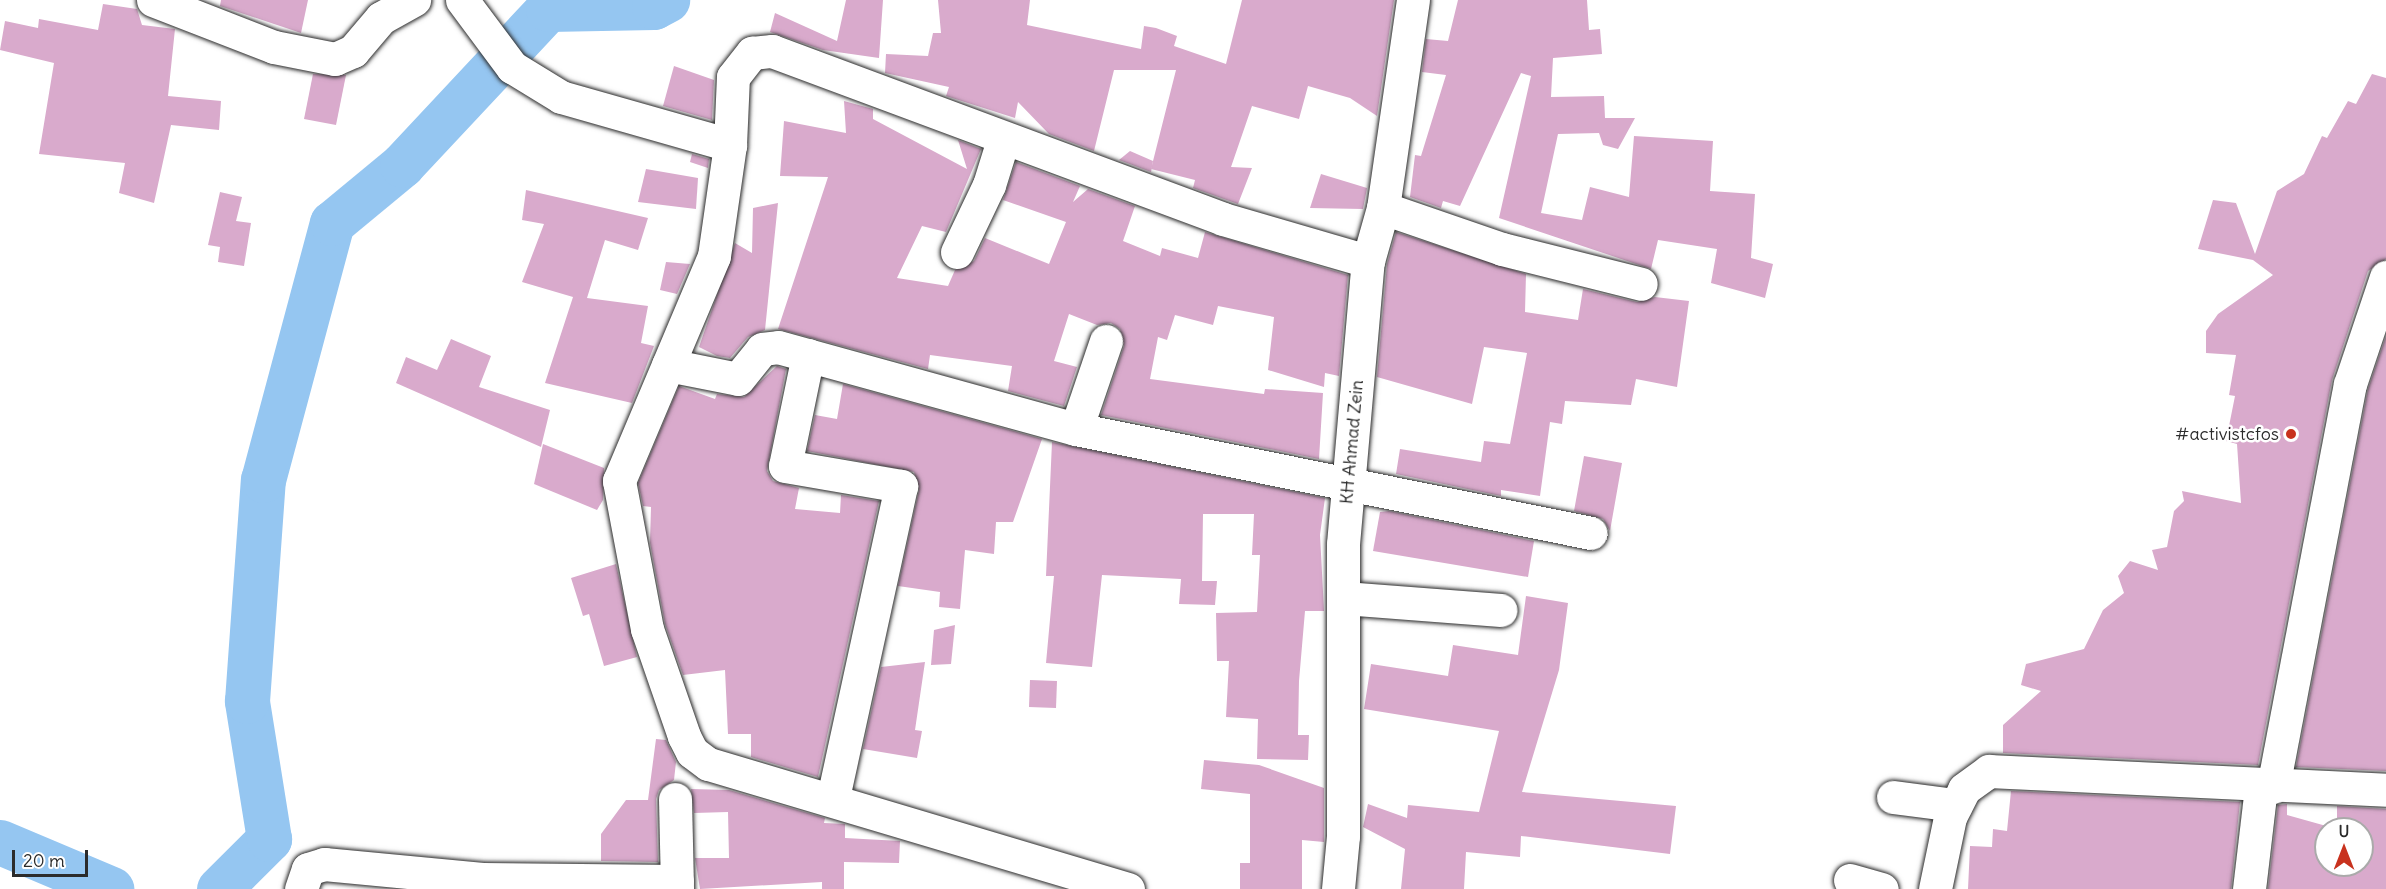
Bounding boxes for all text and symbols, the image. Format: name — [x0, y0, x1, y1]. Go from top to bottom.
street label: KH Ahmad Zein — [1336, 379, 1368, 505]
place label: #activistcfos — [2175, 423, 2279, 445]
marker: #activistcfos — [2284, 427, 2298, 441]
north arrow — [2314, 817, 2374, 877]
text: U — [2339, 821, 2349, 841]
scale bar — [15, 838, 92, 876]
text: 20 m — [23, 849, 65, 872]

